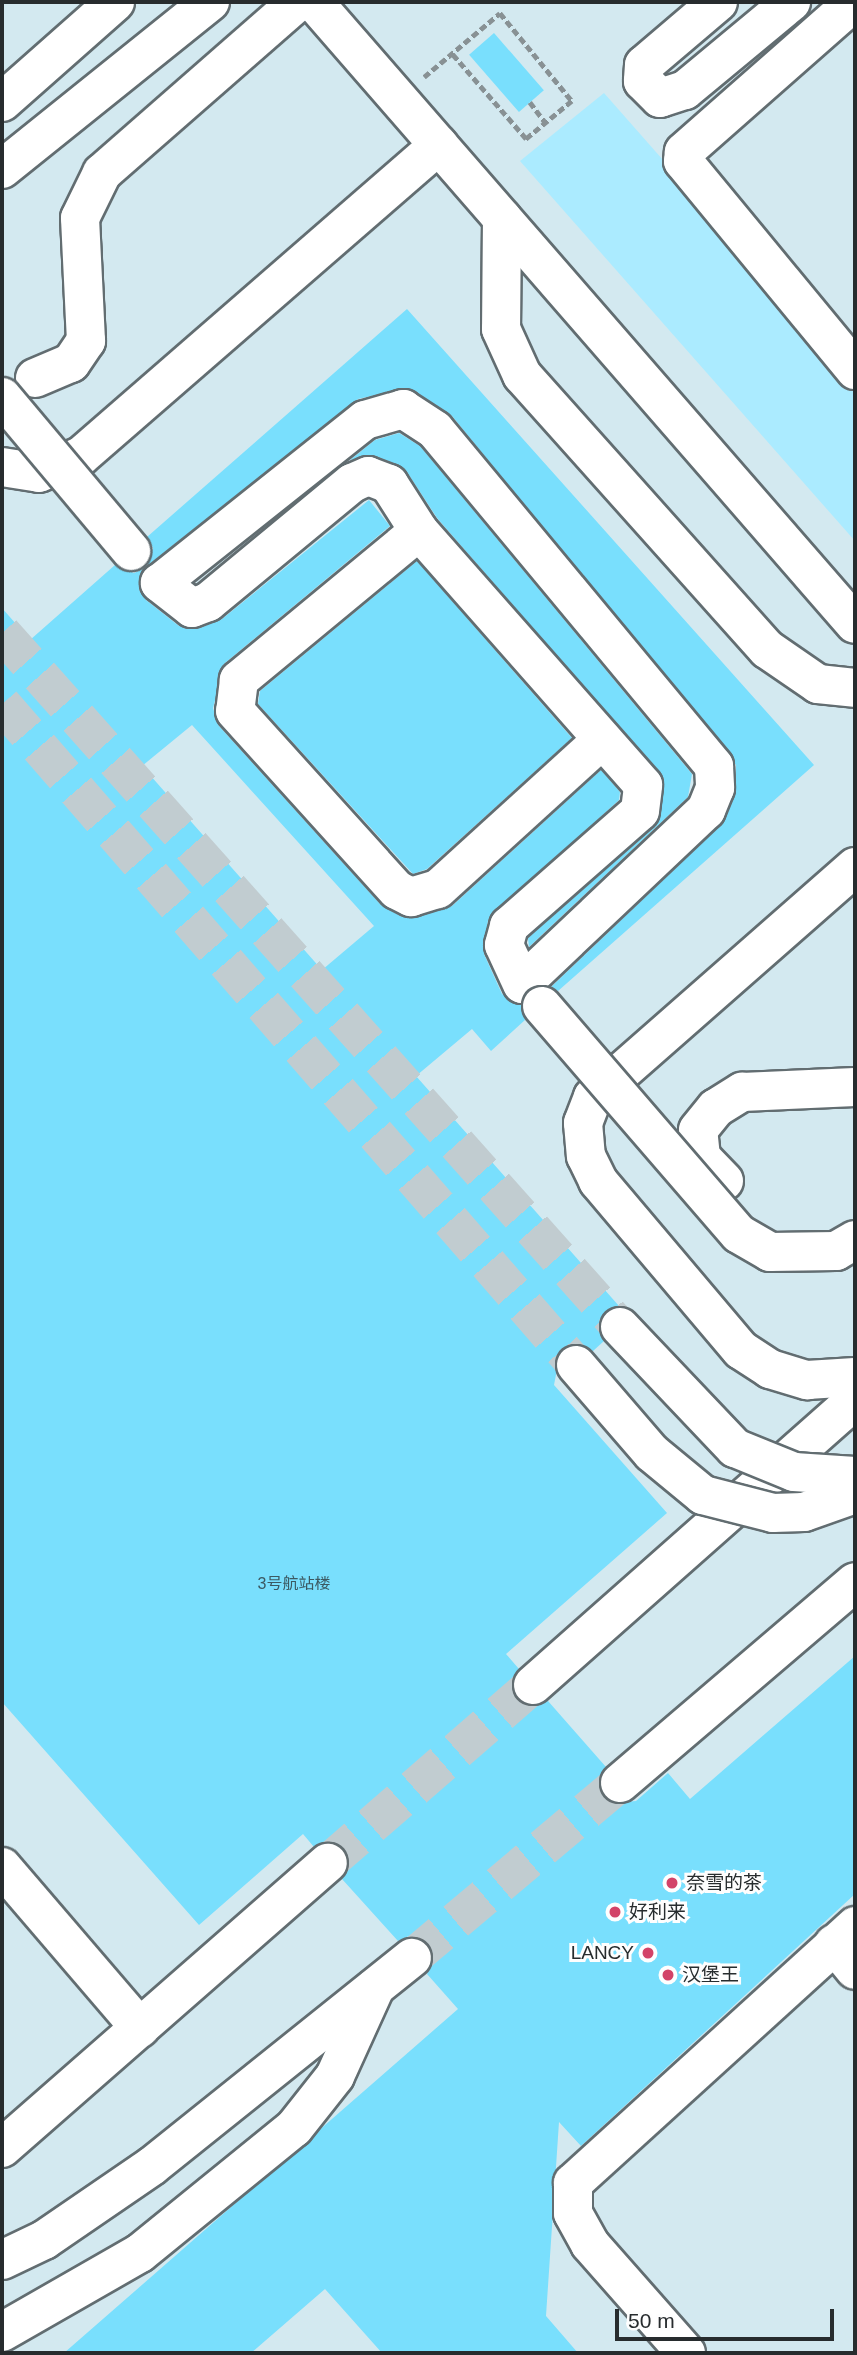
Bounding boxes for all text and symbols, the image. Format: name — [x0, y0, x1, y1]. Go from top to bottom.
house number: 3号航站楼 — [258, 1574, 330, 1594]
place label: 奈雪的茶 — [686, 1872, 762, 1894]
marker: 奈雪的茶 — [664, 1875, 680, 1891]
place label: 好利来 — [629, 1901, 686, 1923]
marker: 好利来 — [607, 1904, 623, 1920]
place label: LANCY — [571, 1942, 634, 1964]
marker: LANCY — [640, 1945, 656, 1961]
place label: 汉堡王 — [682, 1964, 739, 1986]
marker: 汉堡王 — [660, 1967, 676, 1983]
scale bar — [619, 2296, 838, 2340]
text: 50 m — [628, 2309, 675, 2332]

